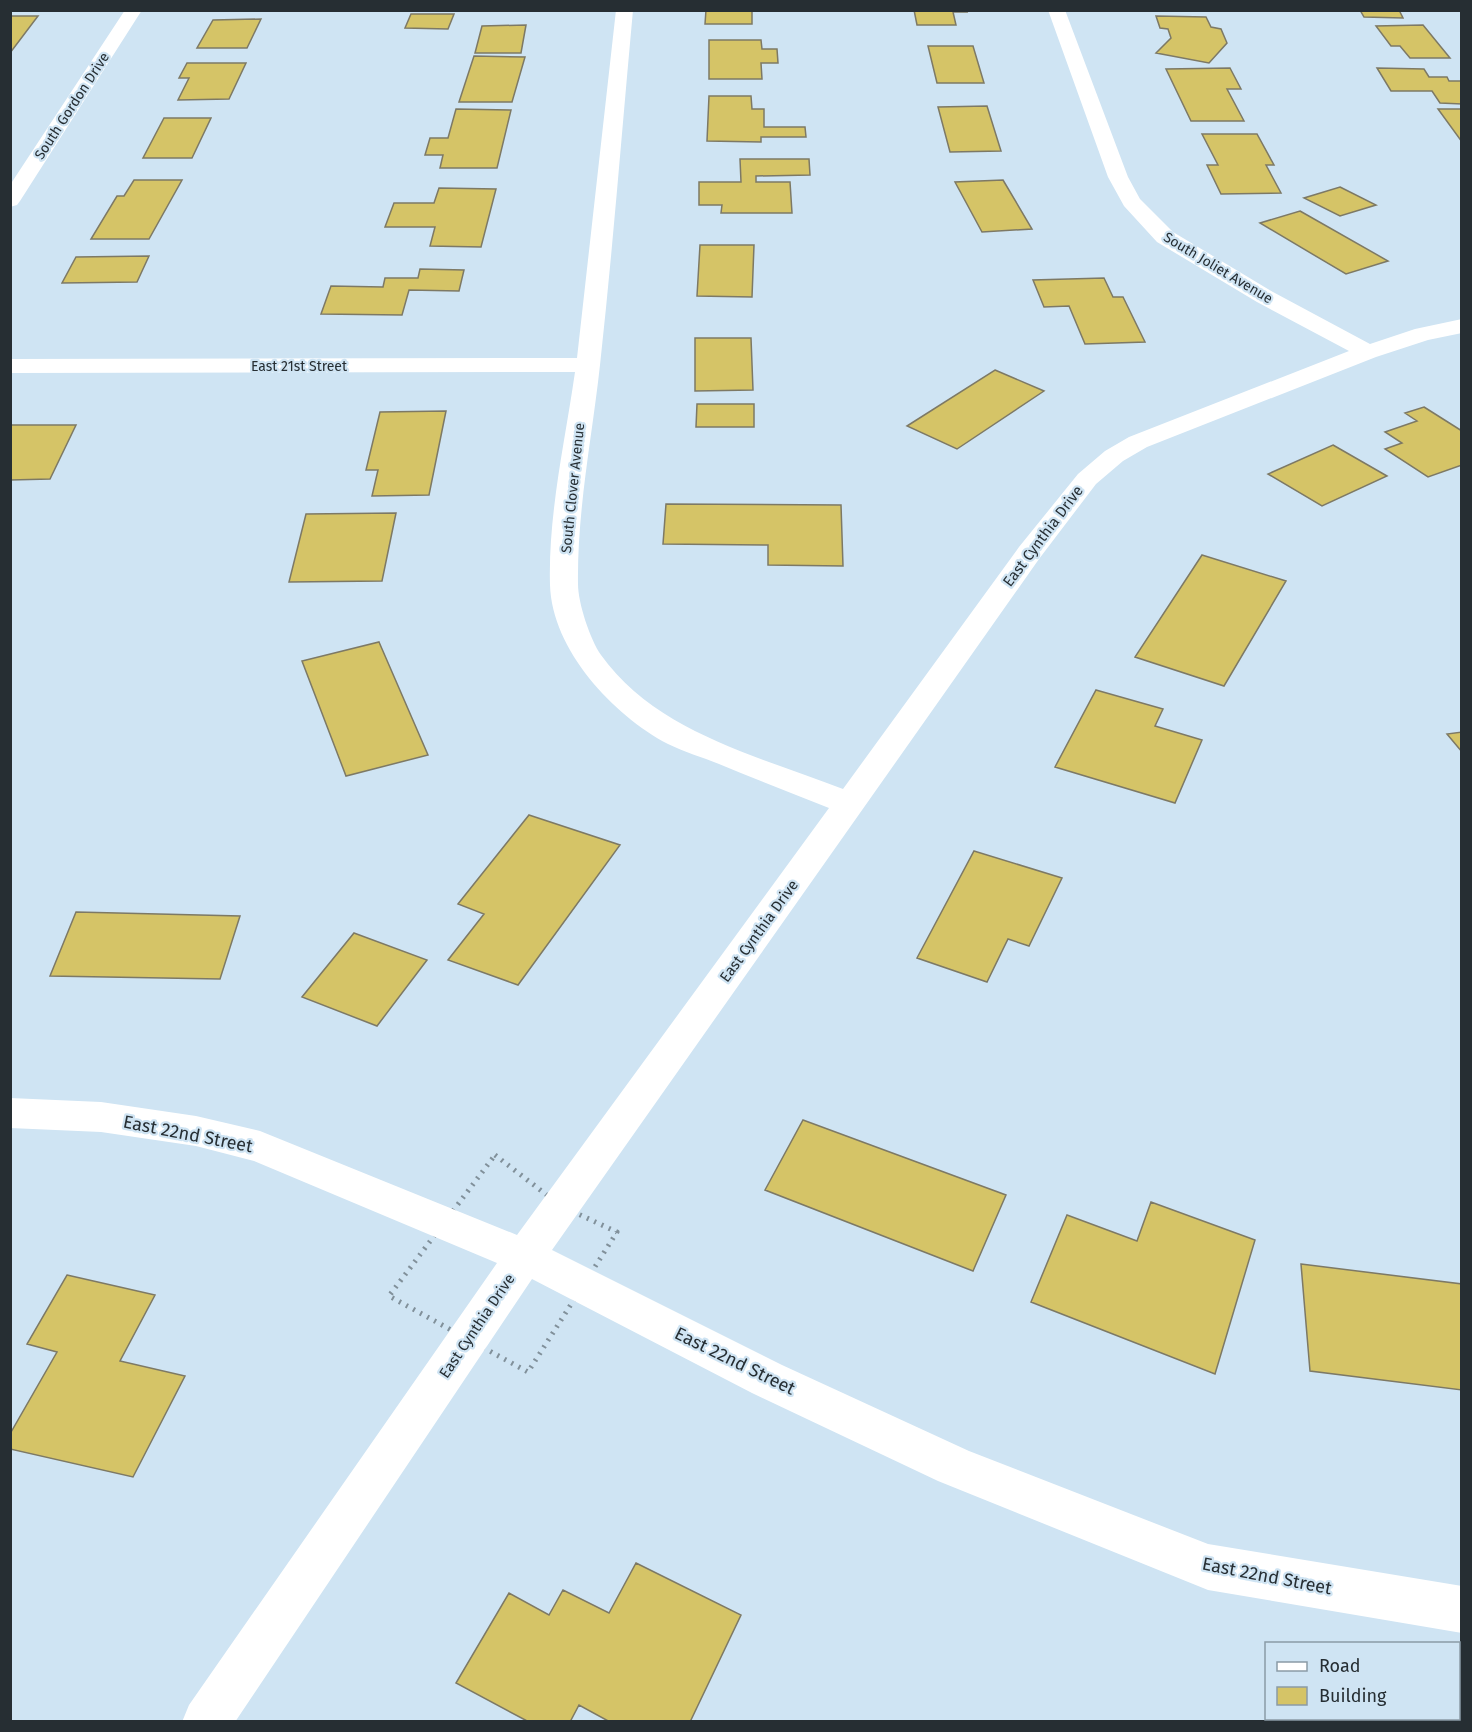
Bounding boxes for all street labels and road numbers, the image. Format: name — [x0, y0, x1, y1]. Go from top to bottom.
street label: South Gordon Drive — [31, 49, 113, 163]
street label: South Joliet Avenue — [1160, 229, 1276, 307]
street label: East 21st Street — [251, 358, 348, 375]
street label: South Clover Avenue — [558, 422, 588, 554]
street label: East Cynthia Drive — [999, 482, 1087, 590]
street label: East Cynthia Drive — [716, 876, 802, 986]
street label: East 22nd Street — [121, 1111, 255, 1157]
street label: East Cynthia Drive — [435, 1270, 519, 1382]
street label: East 22nd Street — [671, 1322, 799, 1400]
street label: East 22nd Street — [1200, 1553, 1334, 1599]

